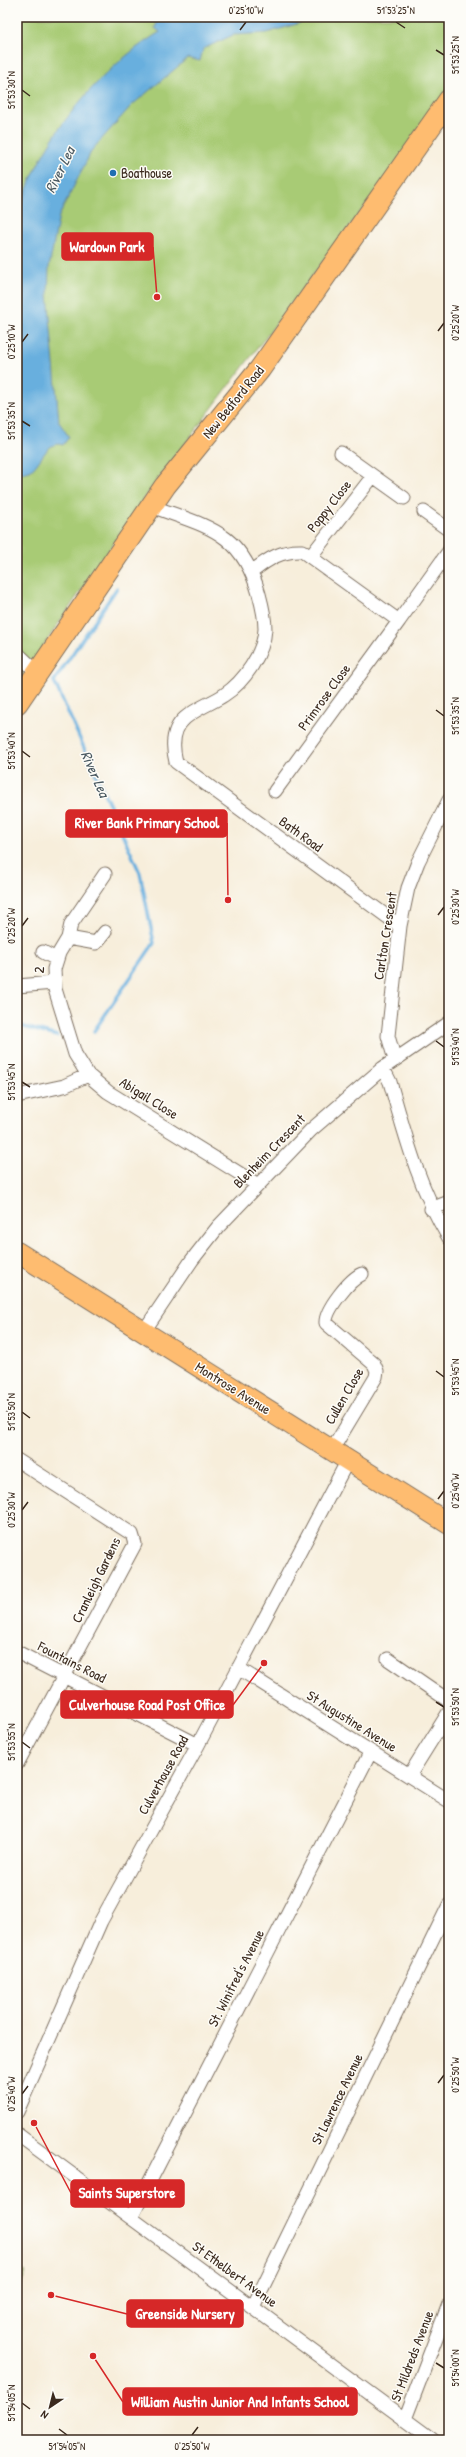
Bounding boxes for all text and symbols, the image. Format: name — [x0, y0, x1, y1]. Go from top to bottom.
text: 0°25'10"W — [229, 4, 264, 17]
text: 51°53'25"N — [377, 4, 415, 17]
text: 51°53'25"N — [449, 36, 462, 74]
text: 51°53'30"N — [5, 71, 18, 109]
water label: River Lea — [39, 141, 81, 196]
place label: Boathouse — [121, 163, 173, 182]
marker: Boathouse — [108, 168, 118, 178]
callout: Wardown Park — [62, 233, 153, 260]
text: Wardown Park — [69, 236, 145, 257]
text: 0°25'20"W — [449, 304, 462, 341]
text: 0°25'10"W — [5, 324, 18, 359]
street label: New Bedford Road — [197, 361, 268, 442]
text: 51°53'35"N — [5, 402, 18, 440]
street label: Poppy Close — [302, 475, 356, 536]
street label: Primrose Close — [293, 659, 354, 734]
text: 51°53'35"N — [449, 697, 462, 735]
text: 51°53'40"N — [5, 732, 18, 770]
water label: River Lea — [76, 747, 116, 802]
callout: River Bank Primary School — [66, 810, 227, 837]
street label: Bath Road — [276, 811, 327, 856]
text: River Bank Primary School — [75, 812, 220, 834]
text: 0°25'30"W — [449, 888, 462, 925]
street label: Carlton Crescent — [368, 891, 401, 981]
text: 0°25'20"W — [5, 907, 18, 944]
street label: 2 — [29, 966, 48, 974]
text: 51°53'40"N — [449, 1028, 462, 1066]
text: 51°53'45"N — [5, 1064, 18, 1100]
street label: Abigail Close — [116, 1072, 182, 1124]
street label: Blenheim Crescent — [228, 1109, 309, 1192]
street label: Montrose Avenue — [192, 1357, 275, 1419]
text: 51°53'45"N — [449, 1359, 462, 1395]
street label: Cullen Close — [320, 1364, 368, 1428]
text: 51°53'50"N — [5, 1393, 18, 1431]
text: 0°25'40"W — [449, 1473, 462, 1508]
text: 0°25'30"W — [5, 1491, 18, 1528]
street label: Cranleigh Gardens — [67, 1534, 125, 1626]
street label: Fountains Road — [34, 1636, 110, 1687]
street label: St Augustine Avenue — [303, 1685, 401, 1757]
text: 51°53'50"N — [449, 1688, 462, 1726]
callout: Culverhouse Road Post Office — [61, 1691, 233, 1718]
text: Culverhouse Road Post Office — [69, 1694, 225, 1715]
text: 51°53'55"N — [5, 1723, 18, 1761]
street label: Culverhouse Road — [133, 1731, 192, 1818]
street label: St. Winifred's Avenue — [203, 1926, 268, 2030]
street label: St Lawrence Avenue — [306, 2050, 367, 2147]
text: 0°25'50"W — [449, 2057, 462, 2093]
text: 0°25'40"W — [5, 2076, 18, 2111]
callout: Saints Superstore — [71, 2180, 184, 2207]
text: Saints Superstore — [78, 2182, 176, 2204]
street label: St Ethelbert Avenue — [189, 2236, 282, 2311]
callout: Greenside Nursery — [127, 2300, 243, 2327]
text: Greenside Nursery — [135, 2303, 236, 2325]
street label: St Mildreds Avenue — [386, 2307, 438, 2404]
text: 51°54'00"N — [449, 2349, 462, 2387]
text: 51°54'05"N — [5, 2385, 18, 2421]
north arrow — [30, 2387, 70, 2427]
callout: William Austin Junior And Infants School — [123, 2388, 357, 2415]
text: William Austin Junior And Infants School — [131, 2391, 350, 2412]
text: N — [38, 2408, 51, 2423]
text: 51°54'05"N — [49, 2440, 85, 2453]
text: 0°25'50"W — [174, 2440, 210, 2453]

